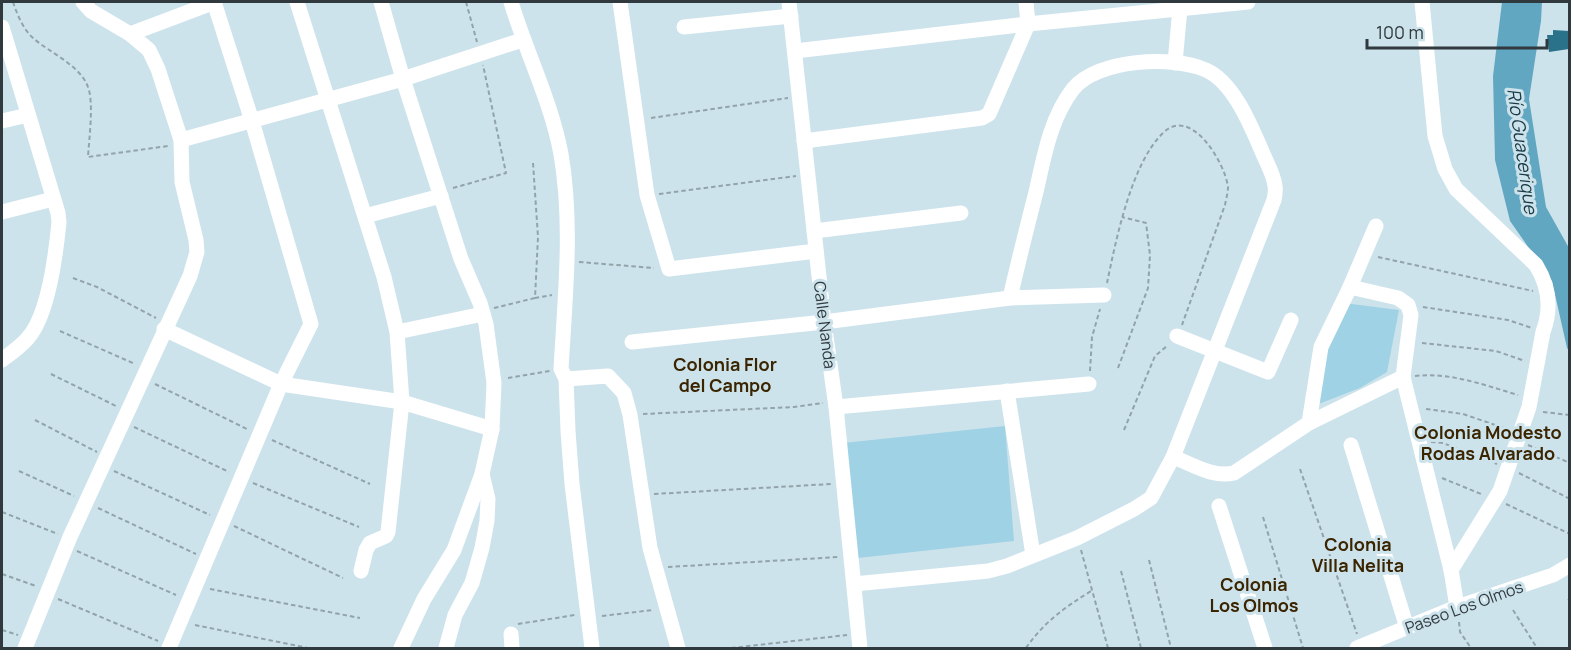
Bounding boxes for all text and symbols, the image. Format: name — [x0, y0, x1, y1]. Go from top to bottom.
scale bar — [1367, 12, 1547, 50]
text: 100 m — [1376, 20, 1424, 44]
water label: Río Guacerique — [1502, 87, 1544, 217]
street label: Calle Nanda — [809, 280, 841, 370]
district label: Colonia Flor del Campo — [673, 352, 777, 397]
district label: Colonia Modesto Rodas Alvarado — [1414, 420, 1562, 465]
district label: Colonia Villa Nelita — [1312, 532, 1404, 577]
district label: Colonia Los Olmos — [1209, 572, 1299, 617]
street label: Paseo Los Olmos — [1402, 575, 1526, 639]

